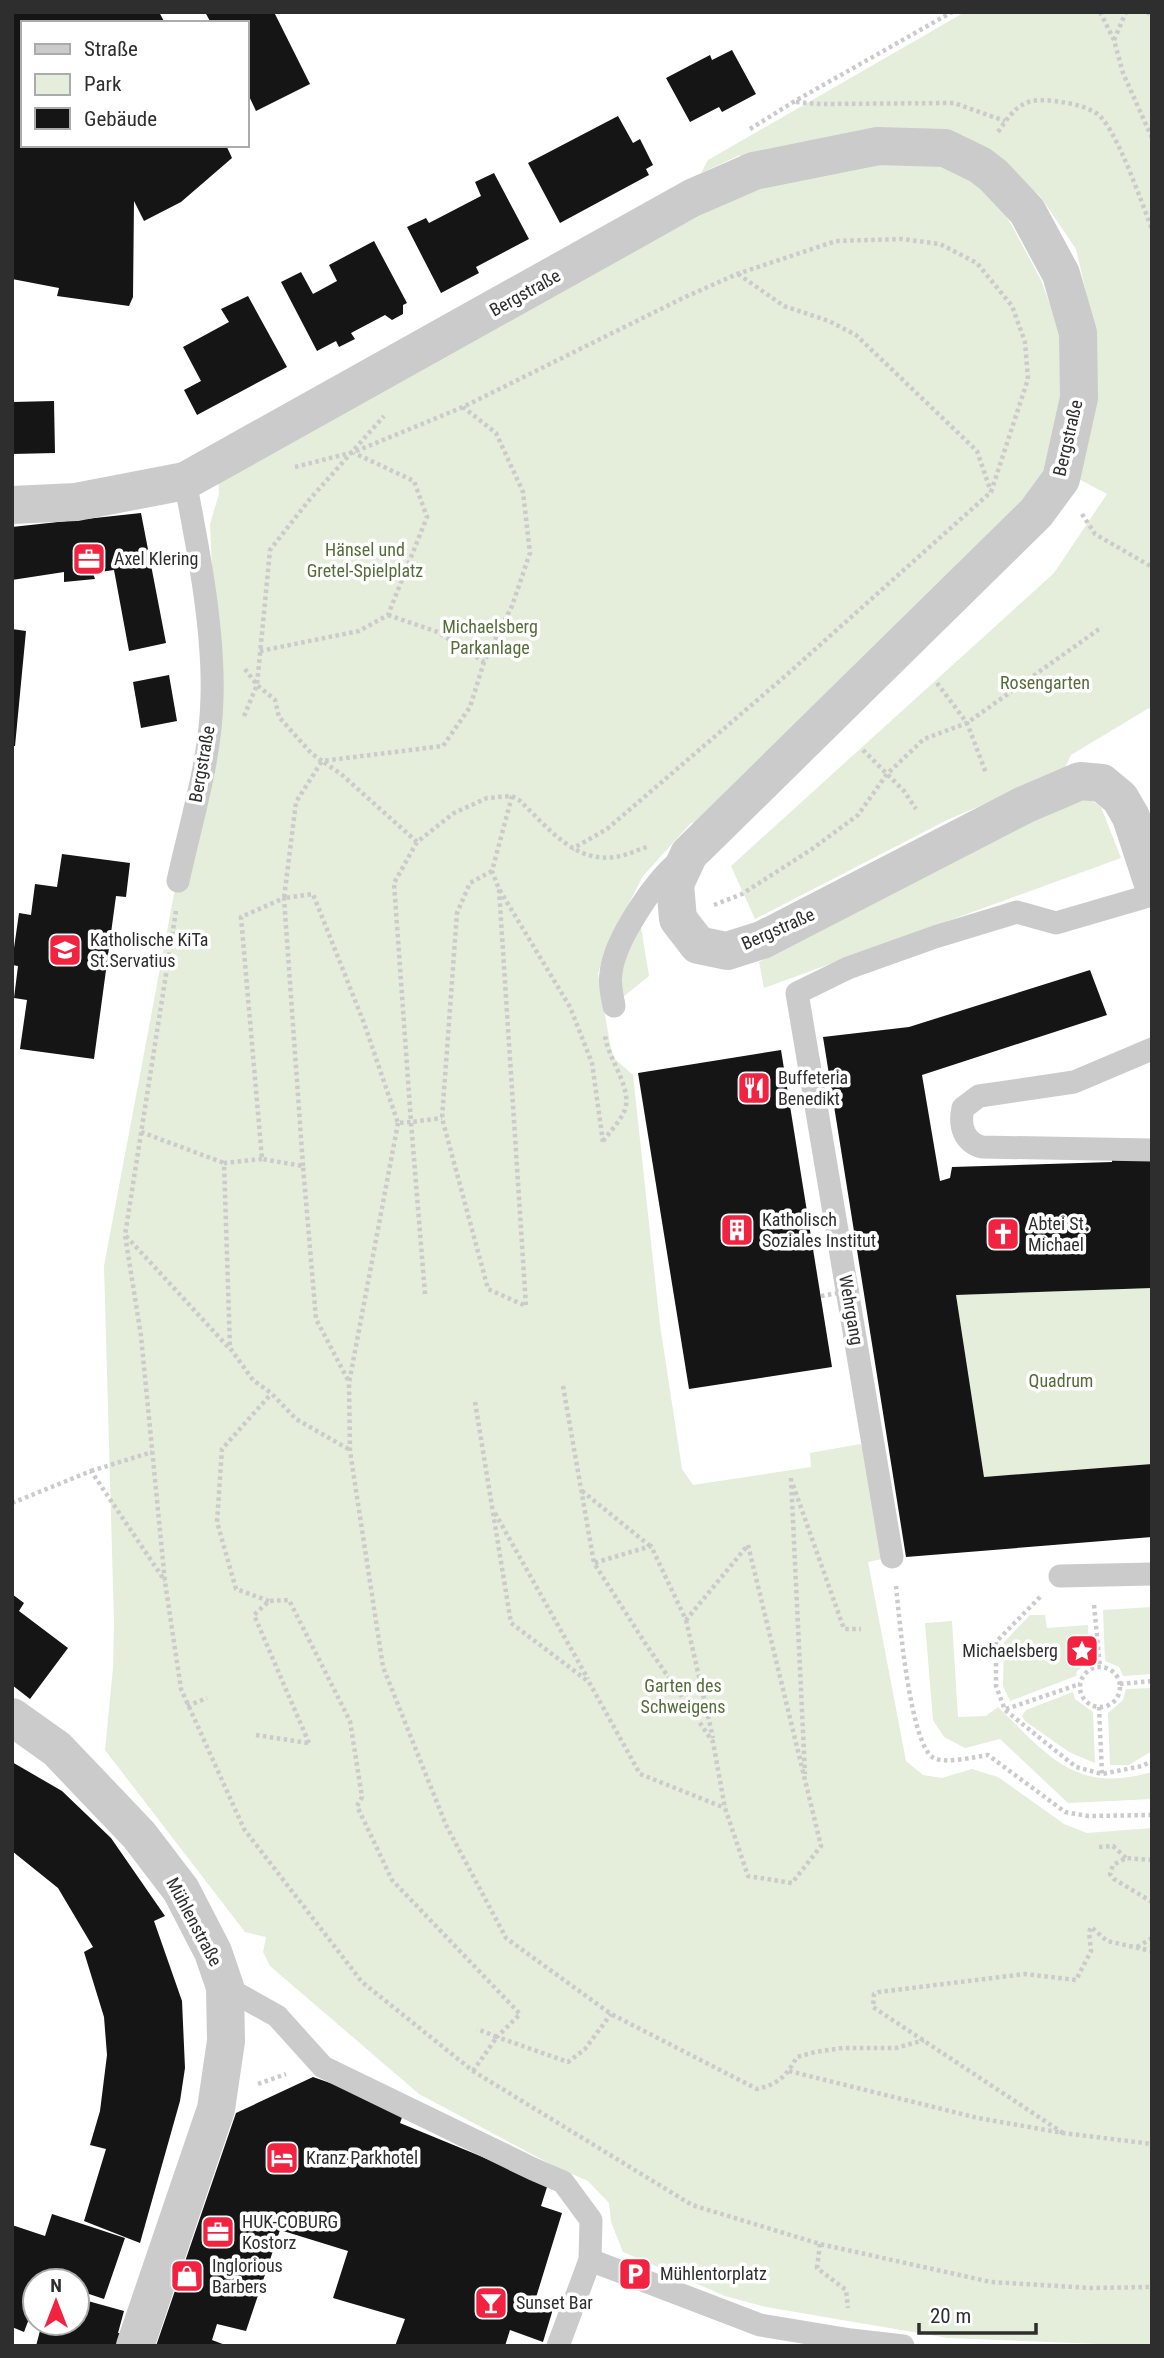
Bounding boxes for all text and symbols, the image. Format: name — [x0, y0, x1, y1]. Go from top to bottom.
legend — [21, 21, 248, 147]
text: Straße — [84, 37, 138, 61]
text: Park — [84, 72, 122, 96]
text: Gebäude — [84, 107, 157, 131]
street label: Bergstraße — [486, 265, 564, 321]
street label: Bergstraße — [1049, 398, 1086, 478]
park label: Hänsel und Gretel-Spielplatz — [307, 539, 423, 581]
office icon: Axel Klering — [70, 540, 108, 578]
place label: Axel Klering — [114, 548, 198, 569]
park label: Michaelsberg Parkanlage — [442, 616, 538, 658]
park label: Rosengarten — [1000, 672, 1090, 693]
street label: Bergstraße — [184, 724, 219, 804]
street label: Bergstraße — [738, 903, 818, 954]
place label: Katholische KiTa St.Servatius — [90, 929, 209, 971]
school or university icon: Katholische KiTa St.Servatius — [46, 931, 84, 969]
place label: Buffeteria Benedikt — [778, 1067, 848, 1109]
restaurant icon: Buffeteria Benedikt — [735, 1069, 773, 1107]
place label: Katholisch Soziales Institut — [762, 1209, 876, 1251]
building icon: Katholisch Soziales Institut — [718, 1211, 756, 1249]
place label: Abtei St. Michael — [1028, 1213, 1089, 1255]
church icon: Abtei St. Michael — [984, 1215, 1022, 1253]
street label: Wehrgang — [835, 1273, 868, 1347]
park label: Quadrum — [1029, 1370, 1093, 1391]
place icon: Michaelsberg — [1063, 1632, 1101, 1670]
place label: Michaelsberg — [962, 1640, 1058, 1661]
park label: Garten des Schweigens — [641, 1675, 725, 1717]
street label: Mühlenstraße — [162, 1874, 227, 1970]
hotel icon: Kranz Parkhotel — [263, 2139, 301, 2177]
place label: Kranz Parkhotel — [306, 2147, 418, 2168]
place label: HUK-COBURG Kostorz — [242, 2211, 338, 2253]
office icon: HUK-COBURG Kostorz — [199, 2213, 237, 2251]
place label: Inglorious Barbers — [212, 2255, 283, 2297]
parking icon: Mühlentorplatz — [616, 2255, 654, 2293]
shop icon: Inglorious Barbers — [168, 2257, 206, 2295]
place label: Mühlentorplatz — [660, 2263, 767, 2284]
north arrow — [21, 2267, 91, 2337]
text: N — [50, 2274, 62, 2297]
bar icon: Sunset Bar — [472, 2284, 510, 2322]
place label: Sunset Bar — [516, 2292, 593, 2313]
scale bar — [919, 2292, 1036, 2336]
text: 20 m — [930, 2304, 971, 2328]

